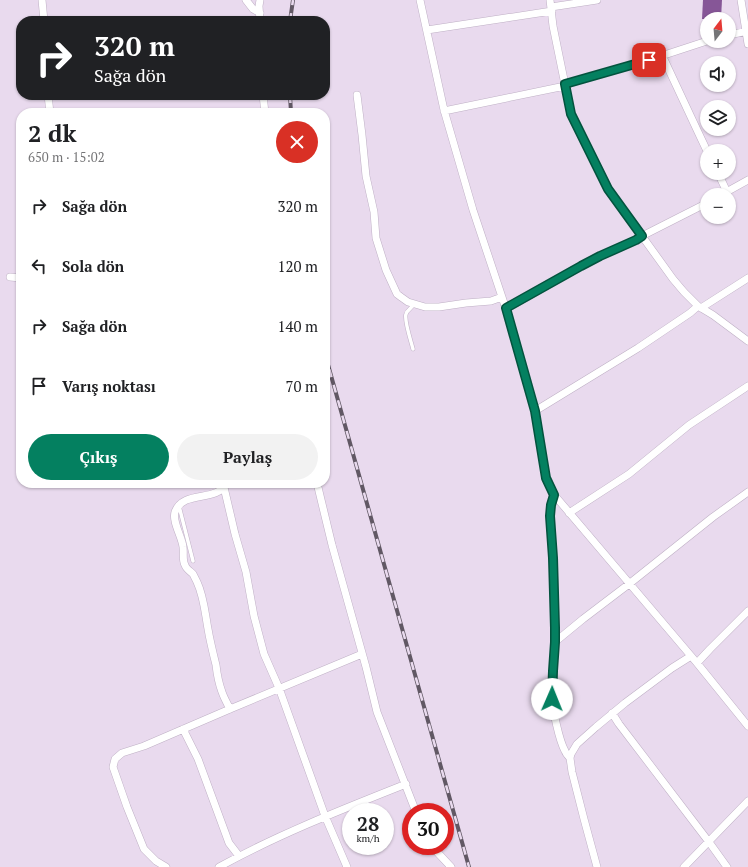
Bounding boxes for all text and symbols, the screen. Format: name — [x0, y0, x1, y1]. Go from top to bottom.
north arrow — [700, 12, 736, 48]
map controls — [700, 12, 736, 224]
text: 320 m — [94, 27, 175, 64]
icon: right — [28, 32, 80, 84]
pin — [632, 43, 666, 77]
icon: arrive — [638, 49, 660, 71]
button: sound — [700, 56, 736, 92]
text: Sağa dön — [94, 63, 166, 87]
button: layers — [700, 100, 736, 136]
text: 2 dk — [28, 117, 76, 149]
button: close — [276, 121, 318, 163]
button: + — [700, 144, 736, 180]
text: 650 m · 15:02 — [28, 148, 105, 166]
button: − — [700, 188, 736, 224]
icon: right — [28, 195, 50, 217]
text: Sağa dön — [62, 196, 127, 216]
text: 320 m — [277, 196, 318, 216]
icon: left — [28, 255, 50, 277]
text: Sola dön — [62, 256, 124, 276]
text: 120 m — [277, 256, 318, 276]
icon: right — [28, 315, 50, 337]
text: Sağa dön — [62, 316, 127, 336]
text: 140 m — [277, 316, 318, 336]
icon: arrive — [28, 375, 50, 397]
text: Varış noktası — [62, 376, 156, 396]
text: 70 m — [285, 376, 318, 396]
button: Çıkış — [28, 434, 169, 480]
button: Paylaş — [177, 434, 318, 480]
position arrow — [531, 678, 573, 720]
speed limit sign: 30 — [402, 803, 454, 855]
text: 28 — [357, 810, 379, 837]
text: km/h — [356, 832, 380, 845]

